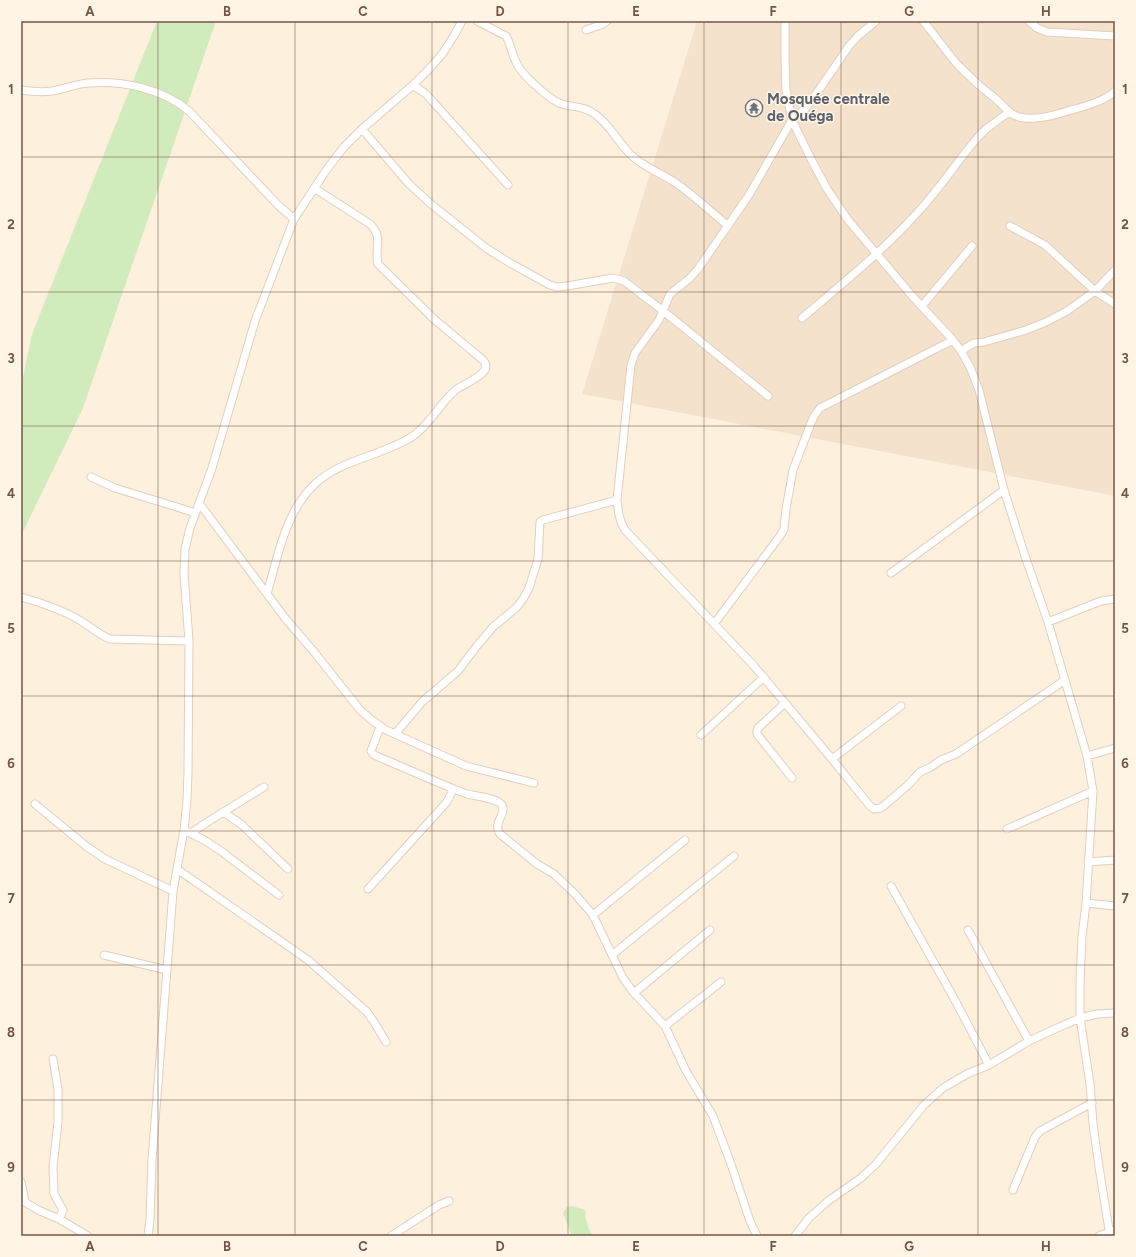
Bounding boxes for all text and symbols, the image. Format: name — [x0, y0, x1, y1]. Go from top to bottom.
text: A — [85, 4, 95, 19]
text: B — [223, 4, 231, 19]
text: C — [358, 4, 368, 19]
text: D — [495, 4, 505, 19]
text: E — [632, 4, 640, 19]
text: F — [769, 4, 777, 19]
text: G — [904, 4, 914, 19]
text: H — [1041, 4, 1051, 19]
text: 1 — [8, 82, 14, 97]
text: 1 — [1122, 82, 1128, 97]
place label: Mosquée centrale de Ouéga — [767, 90, 891, 125]
temple icon: Mosquée centrale de Ouéga — [744, 98, 764, 118]
text: 2 — [7, 217, 15, 232]
text: 2 — [1121, 217, 1129, 232]
text: 3 — [7, 351, 15, 366]
text: 3 — [1121, 351, 1129, 366]
text: 4 — [7, 486, 15, 501]
text: 4 — [1121, 486, 1129, 501]
text: 5 — [7, 621, 15, 636]
text: 5 — [1121, 621, 1129, 636]
text: 6 — [7, 756, 15, 771]
text: 6 — [1121, 756, 1129, 771]
text: 7 — [7, 891, 15, 906]
text: 7 — [1121, 891, 1129, 906]
text: 8 — [7, 1025, 15, 1040]
text: 8 — [1121, 1025, 1129, 1040]
text: 9 — [7, 1160, 15, 1175]
text: 9 — [1121, 1160, 1129, 1175]
text: A — [85, 1239, 95, 1254]
text: B — [223, 1239, 231, 1254]
text: C — [358, 1239, 368, 1254]
text: D — [495, 1239, 505, 1254]
text: E — [632, 1239, 640, 1254]
text: F — [769, 1239, 777, 1254]
text: G — [904, 1239, 914, 1254]
text: H — [1041, 1239, 1051, 1254]

